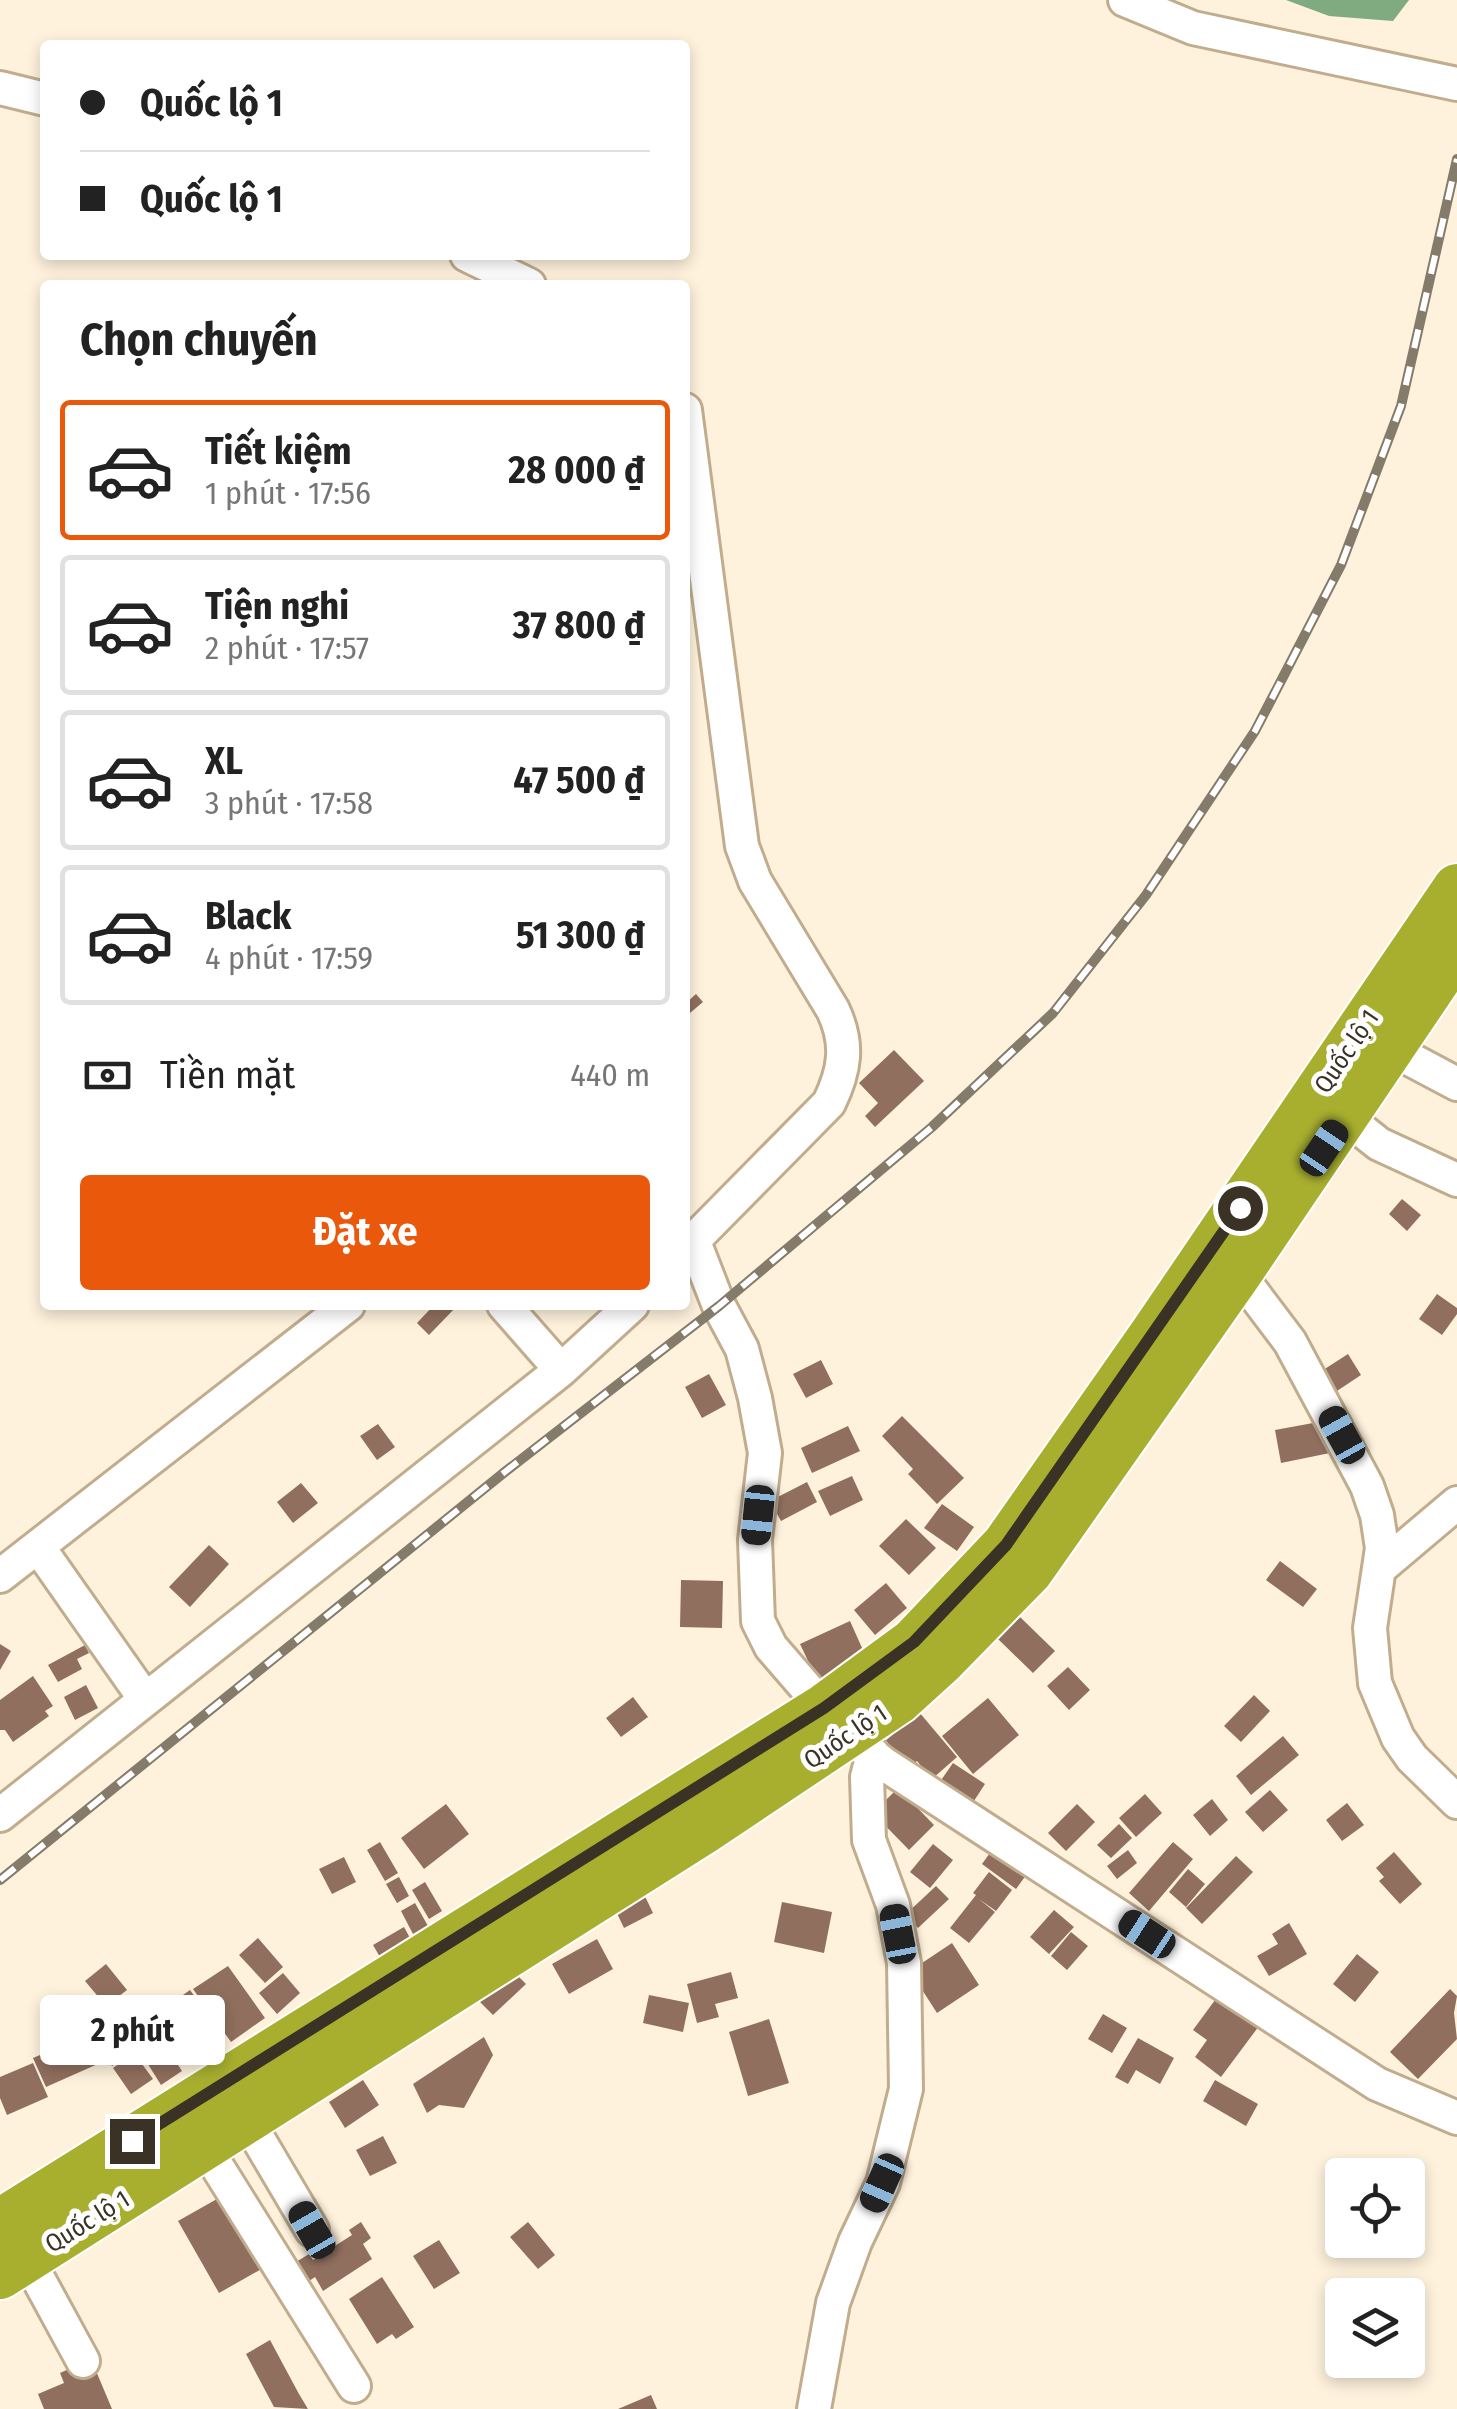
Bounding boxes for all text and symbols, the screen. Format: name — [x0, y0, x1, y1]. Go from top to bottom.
text: Quốc lộ 1 — [140, 80, 283, 126]
text: Quốc lộ 1 — [140, 176, 283, 222]
text: Chọn chuyến — [80, 313, 318, 367]
icon: car — [85, 425, 175, 515]
text: Tiết kiệm — [205, 428, 351, 474]
text: 28 000 ₫ — [508, 447, 645, 493]
text: 1 phút · 17:56 — [205, 474, 371, 512]
icon: car — [85, 580, 175, 670]
text: Tiện nghi — [205, 583, 349, 629]
text: 37 800 ₫ — [513, 602, 645, 648]
text: 2 phút · 17:57 — [205, 629, 369, 667]
icon: car — [85, 735, 175, 825]
text: XL — [205, 738, 243, 784]
text: 47 500 ₫ — [513, 757, 645, 803]
text: 3 phút · 17:58 — [205, 784, 373, 822]
icon: car — [85, 890, 175, 980]
text: Black — [205, 893, 291, 939]
text: 51 300 ₫ — [516, 912, 645, 958]
text: 4 phút · 17:59 — [205, 939, 373, 977]
street label: Quốc lộ 1 — [1308, 1004, 1385, 1099]
icon: cash — [80, 1048, 135, 1103]
text: Tiền mặt — [160, 1052, 295, 1098]
text: 440 m — [570, 1056, 650, 1094]
car — [1295, 1115, 1353, 1181]
button: Đặt xe — [80, 1175, 650, 1290]
route start — [1218, 1186, 1263, 1231]
car — [1314, 1401, 1370, 1469]
car — [740, 1484, 776, 1546]
street label: Quốc lộ 1 — [798, 1698, 893, 1775]
car — [878, 1902, 918, 1966]
car — [1114, 1905, 1180, 1963]
callout: 2 phút — [39, 1996, 224, 2066]
text: 2 phút — [91, 2011, 174, 2049]
route end — [110, 2119, 155, 2164]
car — [856, 2149, 908, 2217]
map controls — [1325, 2158, 1425, 2378]
button: locate — [1325, 2158, 1425, 2258]
street label: Quốc lộ 1 — [40, 2184, 135, 2259]
car — [284, 2197, 340, 2263]
button: layers — [1325, 2278, 1425, 2378]

